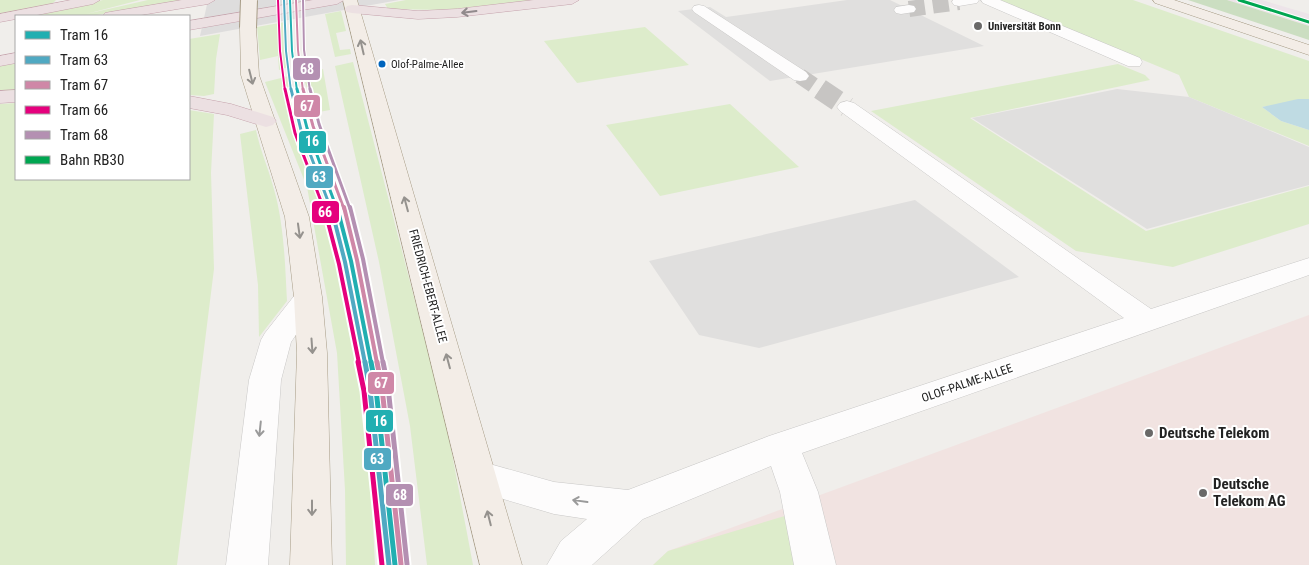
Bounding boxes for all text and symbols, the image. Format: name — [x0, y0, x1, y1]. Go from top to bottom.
one-way arrow — [461, 7, 477, 17]
legend — [15, 15, 190, 180]
marker: Universität Bonn — [972, 20, 984, 32]
place label: Universität Bonn — [988, 20, 1061, 33]
text: Tram 16 — [60, 26, 108, 44]
one-way arrow — [357, 40, 366, 56]
text: Tram 63 — [60, 51, 108, 69]
line badge: 68 — [292, 57, 321, 81]
place label: Olof-Palme-Allee — [391, 58, 464, 71]
marker: Olof-Palme-Allee — [377, 59, 387, 69]
text: 68 — [300, 61, 314, 77]
one-way arrow — [247, 68, 256, 84]
text: Tram 67 — [60, 76, 108, 94]
line badge: 67 — [293, 94, 321, 118]
text: 67 — [300, 98, 314, 114]
text: Tram 66 — [60, 101, 108, 119]
text: Tram 68 — [60, 126, 108, 144]
line badge: 16 — [298, 130, 327, 154]
text: 16 — [305, 133, 319, 149]
text: Bahn RB30 — [60, 151, 124, 169]
line badge: 63 — [305, 165, 334, 189]
text: 63 — [312, 169, 326, 185]
one-way arrow — [401, 196, 410, 212]
line badge: 66 — [311, 200, 340, 224]
text: 66 — [318, 204, 332, 220]
one-way arrow — [294, 223, 304, 239]
street label: FRIEDRICH-EBERT-ALLEE — [406, 228, 450, 344]
one-way arrow — [307, 338, 316, 354]
one-way arrow — [443, 353, 452, 369]
street label: OLOF-PALME-ALLEE — [920, 361, 1014, 405]
line badge: 67 — [367, 371, 395, 395]
text: 67 — [374, 375, 388, 391]
line badge: 16 — [365, 409, 394, 433]
text: 16 — [373, 413, 387, 429]
one-way arrow — [255, 420, 265, 436]
place label: Deutsche Telekom — [1159, 424, 1269, 442]
marker: Deutsche Telekom — [1143, 427, 1155, 439]
line badge: 63 — [363, 447, 392, 471]
text: 63 — [370, 451, 384, 467]
place label: Deutsche Telekom AG — [1213, 475, 1286, 510]
line badge: 68 — [385, 483, 414, 507]
text: 68 — [393, 487, 407, 503]
marker: Deutsche Telekom AG — [1197, 487, 1209, 499]
one-way arrow — [573, 496, 589, 506]
one-way arrow — [307, 500, 317, 516]
one-way arrow — [484, 510, 493, 526]

